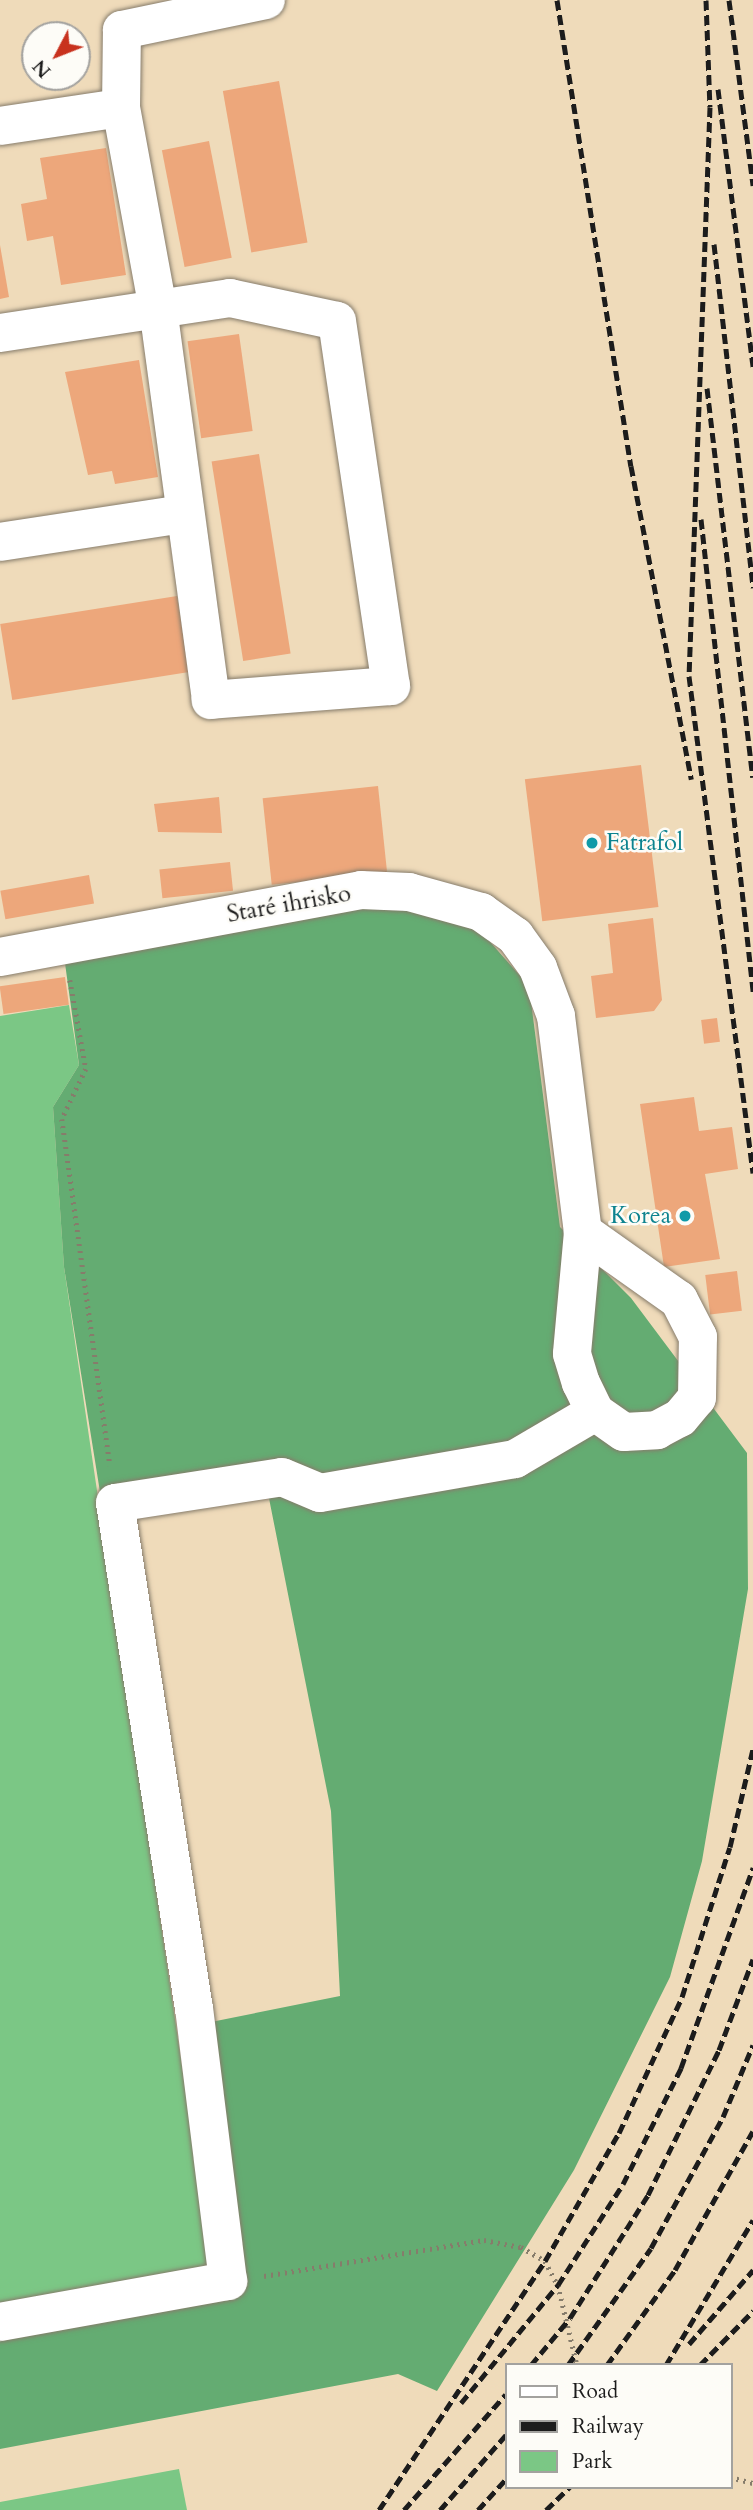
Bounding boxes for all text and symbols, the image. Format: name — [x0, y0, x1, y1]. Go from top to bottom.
north arrow — [21, 21, 91, 91]
text: N — [27, 54, 57, 84]
place label: Fatrafol — [606, 829, 683, 857]
marker: Fatrafol — [584, 835, 600, 851]
street label: Staré ihrisko — [225, 879, 353, 929]
place label: Korea — [610, 1202, 671, 1230]
marker: Korea — [677, 1208, 693, 1224]
legend — [504, 2363, 732, 2489]
text: Road — [572, 2377, 618, 2406]
text: Railway — [572, 2412, 644, 2441]
text: Park — [572, 2447, 612, 2476]

